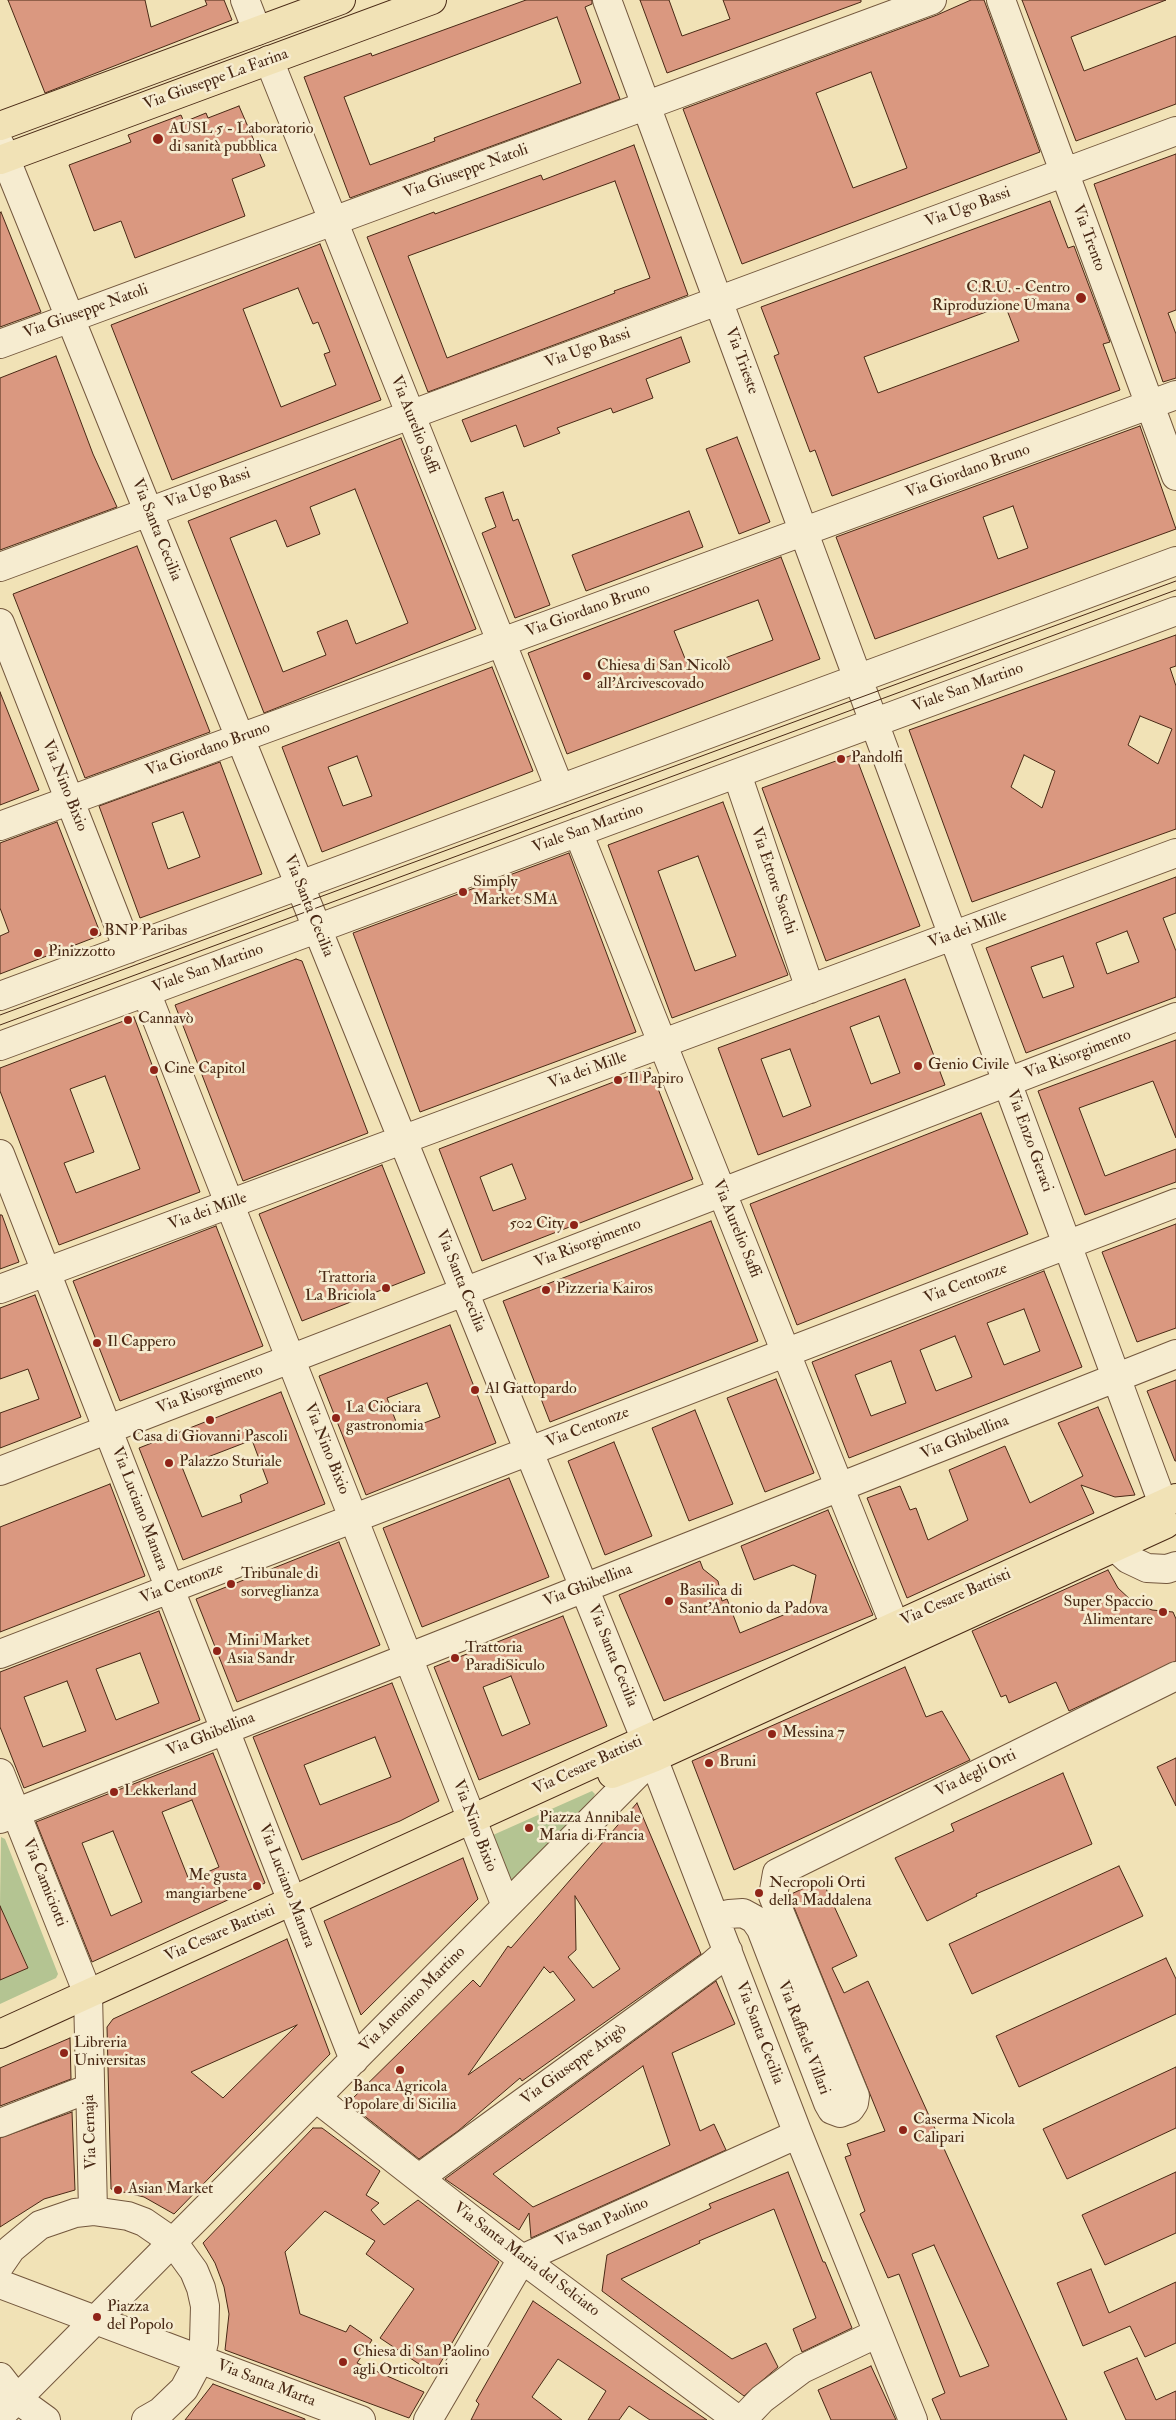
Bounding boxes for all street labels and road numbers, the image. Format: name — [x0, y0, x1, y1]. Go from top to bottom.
street label: Via Giuseppe La Farina — [141, 45, 291, 115]
street label: Via Giuseppe Natoli — [401, 141, 531, 203]
street label: Via Ugo Bassi — [923, 184, 1013, 232]
street label: Via Trento — [1067, 202, 1109, 274]
street label: Via Giuseppe Natoli — [21, 281, 151, 343]
street label: Via Ugo Bassi — [543, 325, 633, 373]
street label: Via Trieste — [720, 325, 762, 397]
street label: Via Aurelio Saffi — [386, 373, 442, 477]
street label: Via Giordano Bruno — [903, 441, 1033, 503]
street label: Via Ugo Bassi — [163, 465, 253, 513]
street label: Via Santa Cecilia — [127, 476, 185, 584]
street label: Via Giordano Bruno — [523, 580, 653, 642]
street label: Viale San Martino — [910, 659, 1026, 717]
street label: Via Giordano Bruno — [143, 719, 273, 781]
street label: Via Nino Bixio — [37, 738, 91, 834]
street label: Viale San Martino — [530, 800, 646, 858]
street label: Via Ettore Sacchi — [746, 825, 800, 937]
street label: Via Santa Cecilia — [279, 852, 337, 960]
street label: Via dei Mille — [926, 907, 1010, 953]
street label: Viale San Martino — [150, 940, 266, 998]
street label: Via Risorgimento — [1022, 1026, 1134, 1084]
street label: Via dei Mille — [546, 1048, 630, 1094]
street label: Via Enzo Geraci — [1002, 1087, 1056, 1195]
street label: Via Aurelio Saffi — [708, 1177, 764, 1281]
street label: Via dei Mille — [166, 1189, 250, 1235]
street label: Via Risorgimento — [532, 1215, 644, 1273]
street label: Via Santa Cecilia — [431, 1227, 489, 1335]
street label: Via Centonze — [922, 1259, 1010, 1309]
street label: Via Risorgimento — [154, 1361, 266, 1419]
street label: Via Nino Bixio — [299, 1401, 353, 1497]
street label: Via Centonze — [544, 1403, 632, 1453]
street label: Via Ghibellina — [918, 1412, 1012, 1464]
street label: Via Luciano Manara — [107, 1444, 171, 1574]
street label: Via Centonze — [138, 1559, 226, 1609]
street label: Via Ghibellina — [541, 1560, 635, 1612]
street label: Via Cesare Battisti — [898, 1565, 1014, 1631]
street label: Via Santa Cecilia — [583, 1602, 641, 1710]
street label: Via Ghibellina — [164, 1709, 258, 1761]
street label: Via Cesare Battisti — [530, 1732, 646, 1800]
street label: Via degli Orti — [932, 1746, 1020, 1802]
street label: Via Nino Bixio — [448, 1777, 500, 1875]
street label: Via Luciano Manara — [254, 1821, 318, 1951]
street label: Via Camiciotti — [18, 1836, 70, 1930]
street label: Via Cesare Battisti — [162, 1901, 278, 1967]
street label: Via Antonino Martino — [356, 1943, 470, 2057]
street label: Via Raffaele Villari — [772, 1978, 834, 2098]
street label: Via Santa Cecilia — [731, 1979, 787, 2087]
street label: Via Giuseppe Arigò — [517, 2020, 631, 2110]
street label: Via Cernaja — [80, 2094, 102, 2170]
street label: Via San Paolino — [552, 2194, 652, 2252]
street label: Via Santa Maria del Selciato — [449, 2199, 603, 2321]
street label: Via Santa Marta — [214, 2356, 318, 2412]

